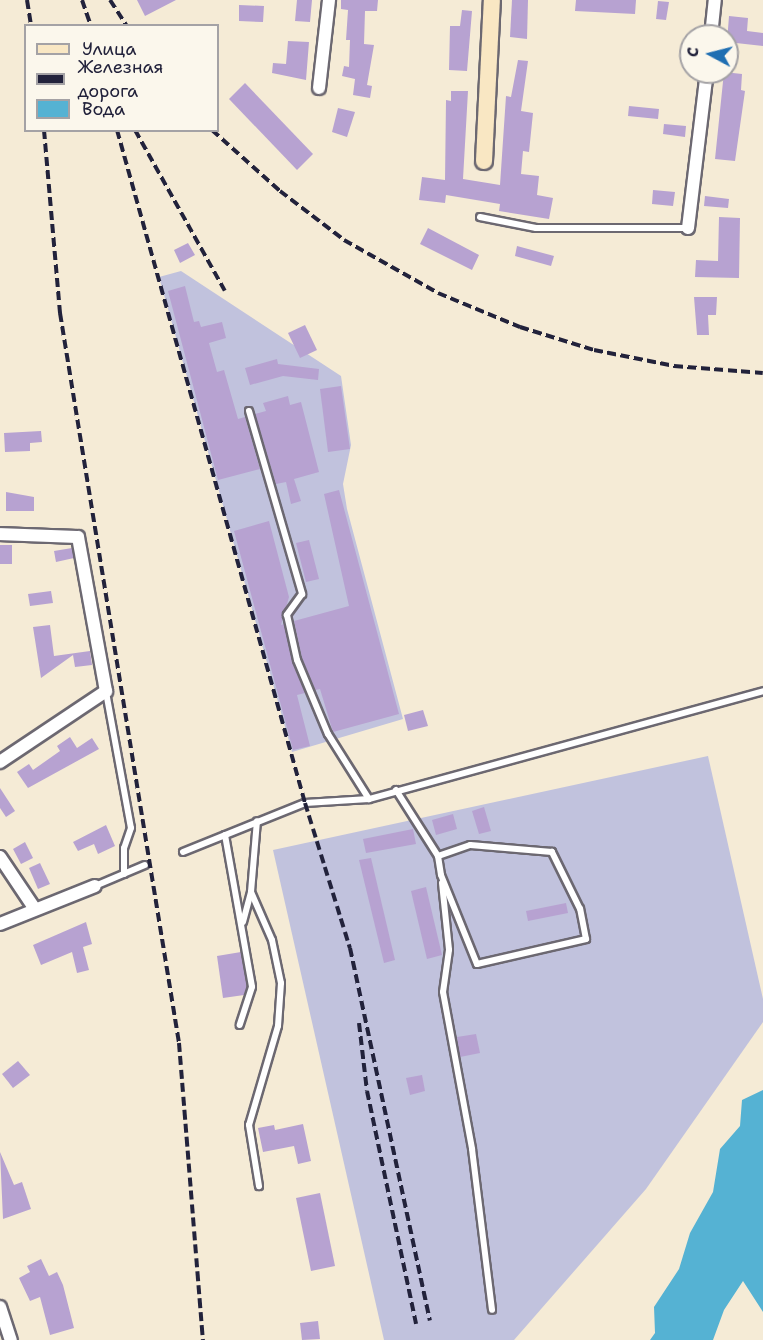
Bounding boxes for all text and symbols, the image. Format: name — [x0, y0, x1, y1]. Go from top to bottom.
legend — [24, 24, 219, 132]
north arrow — [679, 24, 739, 84]
text: Улица — [82, 37, 136, 61]
text: С — [682, 46, 704, 58]
text: Железная дорога — [77, 55, 163, 103]
text: Вода — [82, 97, 125, 121]

